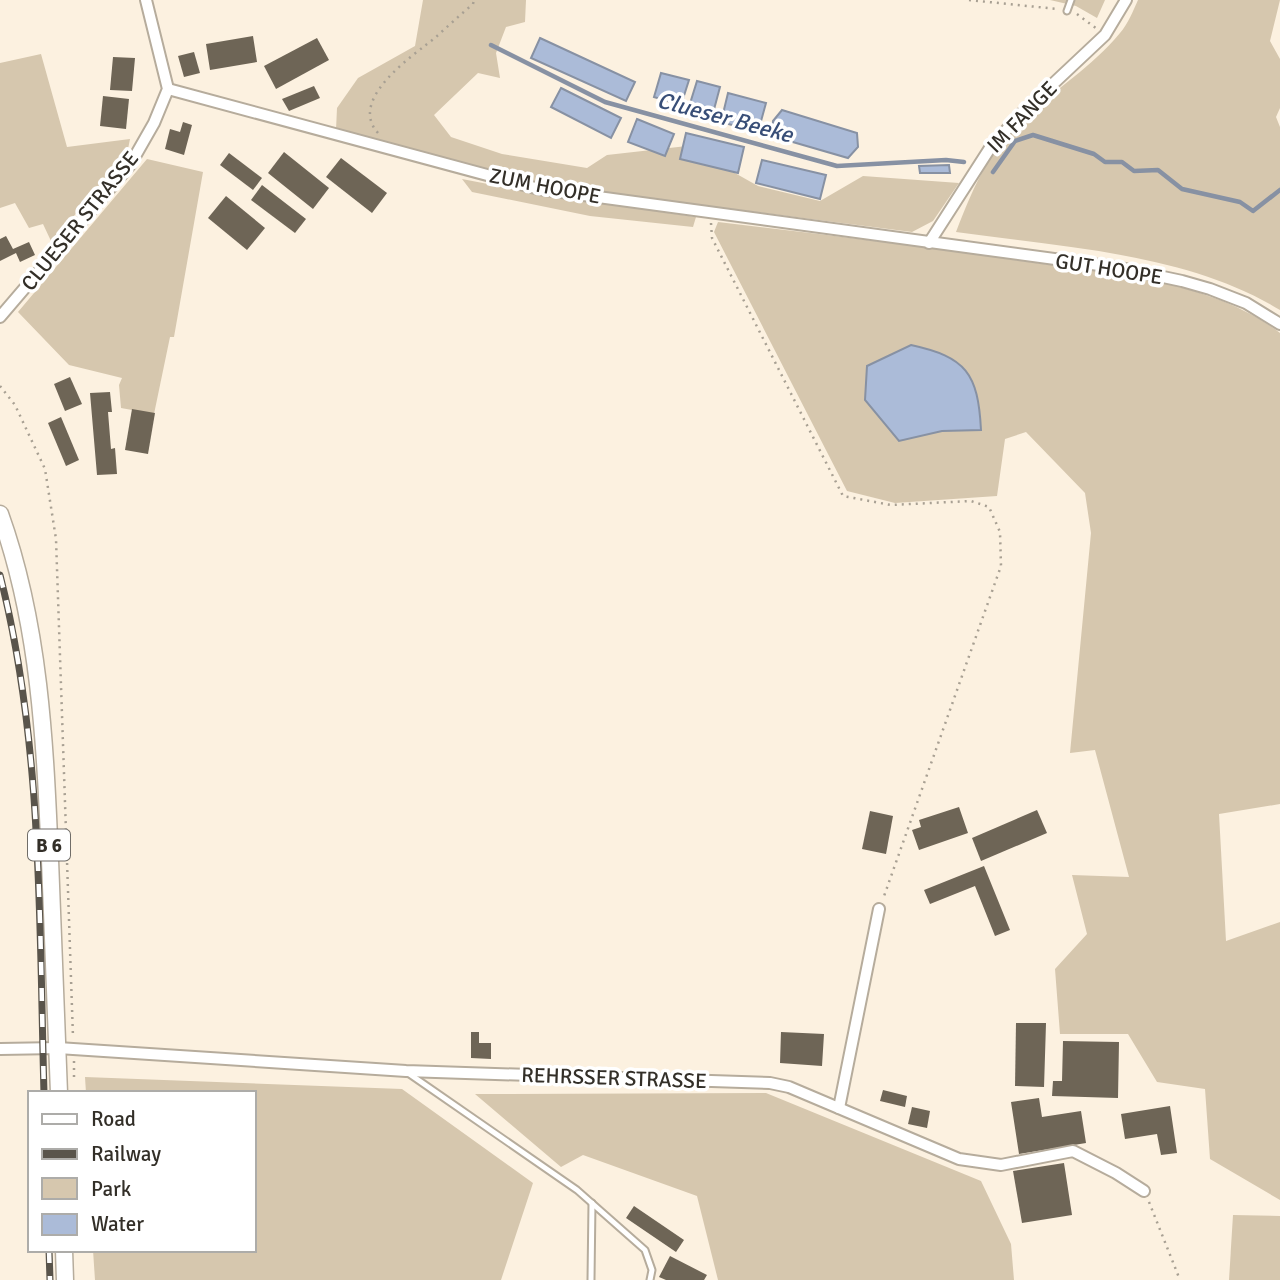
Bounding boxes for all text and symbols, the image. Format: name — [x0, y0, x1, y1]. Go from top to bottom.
street label: IM FANGE — [981, 76, 1063, 158]
water label: Clueser Beeke — [654, 85, 797, 150]
street label: CLUESER STRASSE — [16, 146, 144, 296]
street label: ZUM HOOPE — [487, 162, 603, 210]
street label: GUT HOOPE — [1054, 248, 1164, 290]
road number: B 6 — [28, 830, 70, 860]
street label: REHRSSER STRASSE — [521, 1062, 707, 1094]
legend — [28, 1091, 256, 1252]
text: Road — [91, 1106, 136, 1132]
text: Railway — [91, 1141, 161, 1167]
text: Park — [91, 1176, 132, 1202]
text: Water — [91, 1211, 144, 1237]

